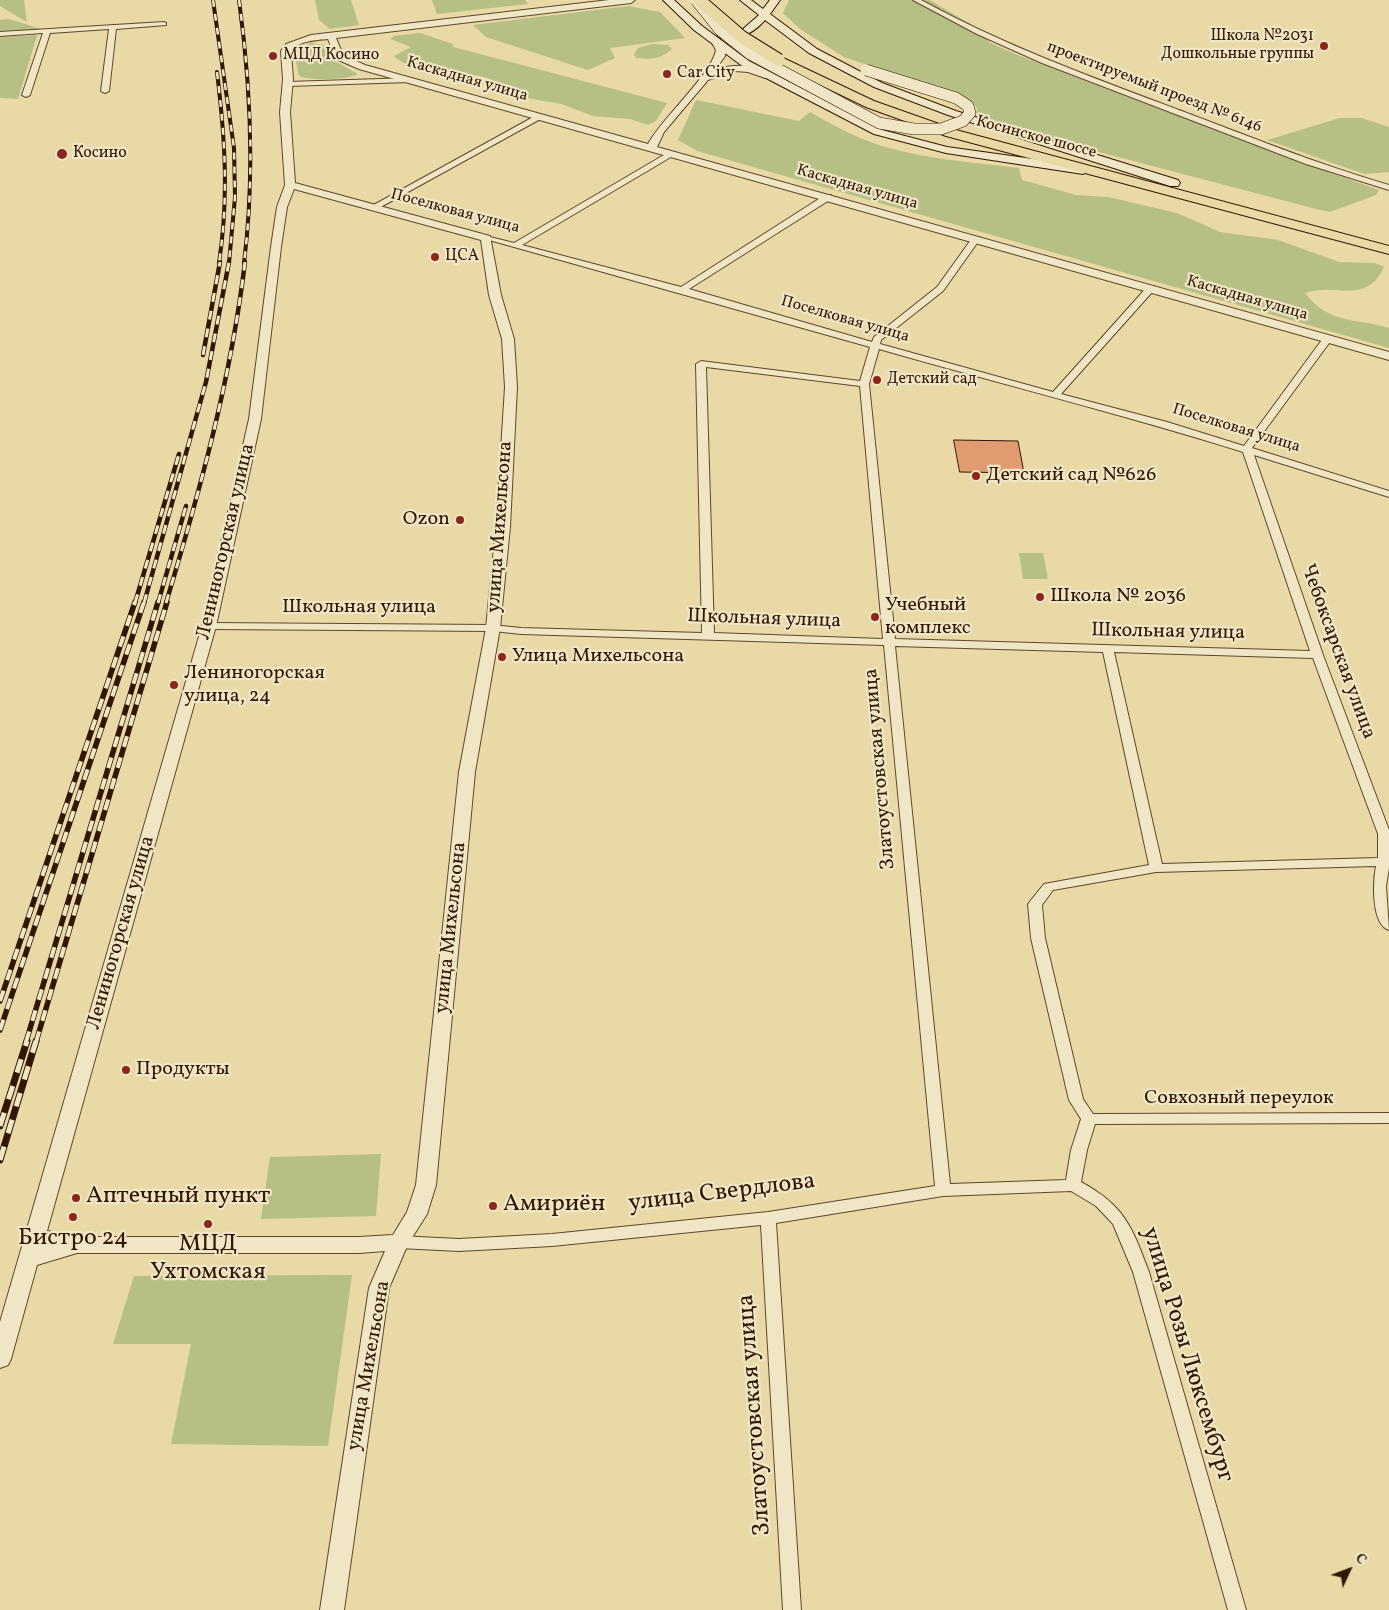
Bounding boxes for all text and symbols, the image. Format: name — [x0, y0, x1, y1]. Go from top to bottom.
place label: Школа №2031 Дошкольные группы — [1161, 27, 1314, 65]
street label: проектируемый проезд № 6146 — [1044, 38, 1264, 138]
marker: Школа №2031 Дошкольные группы — [1318, 40, 1330, 52]
place label: МЦД Косино — [283, 46, 379, 66]
marker: МЦД Косино — [267, 50, 279, 62]
street label: Каскадная улица — [404, 54, 530, 106]
place label: Car City — [677, 64, 735, 84]
marker: Car City — [661, 68, 673, 80]
street label: Косинское шоссе — [974, 113, 1098, 163]
place label: Косино — [73, 144, 127, 164]
marker: Косино — [55, 147, 69, 161]
street label: Каскадная улица — [794, 162, 920, 214]
street label: Поселковая улица — [388, 186, 522, 238]
place label: ЦСА — [445, 247, 479, 267]
marker: ЦСА — [429, 251, 441, 263]
street label: Каскадная улица — [1184, 273, 1310, 325]
street label: Поселковая улица — [779, 292, 911, 348]
place label: Детский сад — [887, 370, 977, 390]
marker: Детский сад — [871, 374, 883, 386]
street label: Поселковая улица — [1170, 400, 1302, 458]
street label: улица Михельсона — [483, 440, 519, 614]
street label: Лениногорская улица — [193, 442, 261, 642]
place label: Детский сад №626 — [986, 464, 1156, 488]
marker: Детский сад №626 — [970, 470, 982, 482]
place label: Ozon — [403, 508, 450, 532]
marker: Ozon — [454, 514, 466, 526]
street label: Чебоксарская улица — [1294, 561, 1380, 743]
place label: Школа № 2036 — [1050, 585, 1186, 609]
marker: Школа № 2036 — [1034, 591, 1046, 603]
place label: Учебный комплекс — [885, 594, 971, 641]
street label: Школьная улица — [282, 596, 436, 620]
street label: Школьная улица — [687, 605, 841, 635]
marker: Учебный комплекс — [869, 611, 881, 623]
street label: Школьная улица — [1091, 620, 1245, 646]
place label: Улица Михельсона — [512, 645, 684, 669]
marker: Улица Михельсона — [496, 651, 508, 663]
place label: Лениногорская улица, 24 — [184, 662, 325, 709]
street label: Златоустовская улица — [860, 667, 902, 871]
marker: Лениногорская улица, 24 — [168, 679, 180, 691]
street label: Лениногорская улица — [83, 833, 161, 1033]
street label: улица Михельсона — [431, 841, 473, 1015]
place label: Продукты — [136, 1058, 230, 1082]
marker: Продукты — [120, 1064, 132, 1076]
street label: Совхозный переулок — [1144, 1087, 1334, 1111]
street label: улица Свердлова — [627, 1168, 817, 1220]
place label: Аптечный пункт — [86, 1184, 270, 1212]
marker: Аптечный пункт — [70, 1192, 82, 1204]
place label: Амириён — [503, 1192, 605, 1220]
marker: Амириён — [487, 1200, 499, 1212]
marker: Бистро 24 — [67, 1211, 79, 1223]
marker: МЦД Ухтомская — [202, 1218, 214, 1230]
street label: улица Розы Люксембург — [1133, 1224, 1239, 1486]
place label: Бистро 24 — [18, 1226, 128, 1254]
place label: МЦД Ухтомская — [150, 1232, 266, 1288]
street label: улица Михельсона — [343, 1279, 397, 1453]
street label: Златоустовская улица — [733, 1293, 779, 1537]
north arrow — [1324, 1545, 1374, 1595]
text: С — [1350, 1550, 1370, 1569]

